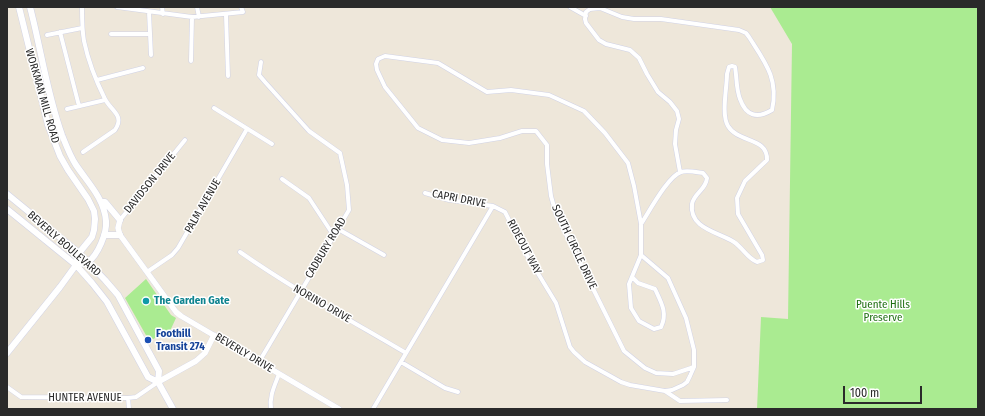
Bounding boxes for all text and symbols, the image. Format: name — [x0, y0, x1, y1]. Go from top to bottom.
street label: WORKMAN MILL ROAD — [22, 47, 62, 145]
street label: DAVIDSON DRIVE — [121, 150, 179, 216]
street label: PALM AVENUE — [182, 176, 224, 236]
street label: CAPRI DRIVE — [431, 187, 487, 211]
street label: SOUTH CIRCLE DRIVE — [549, 203, 599, 291]
street label: BEVERLY BOULEVARD — [25, 209, 103, 279]
street label: CADBURY ROAD — [303, 215, 349, 281]
street label: RIDEOUT WAY — [504, 217, 544, 277]
street label: NORINO DRIVE — [291, 282, 353, 326]
place label: The Garden Gate — [154, 294, 230, 308]
marker: The Garden Gate — [141, 296, 151, 306]
park label: Puente Hills Preserve — [856, 298, 910, 324]
place label: Foothill Transit 274 — [156, 327, 205, 353]
street label: BEVERLY DRIVE — [212, 330, 276, 376]
marker: Foothill Transit 274 — [143, 335, 153, 345]
scale bar — [845, 378, 924, 404]
text: 100 m — [850, 386, 879, 400]
street label: HUNTER AVENUE — [48, 391, 122, 405]

